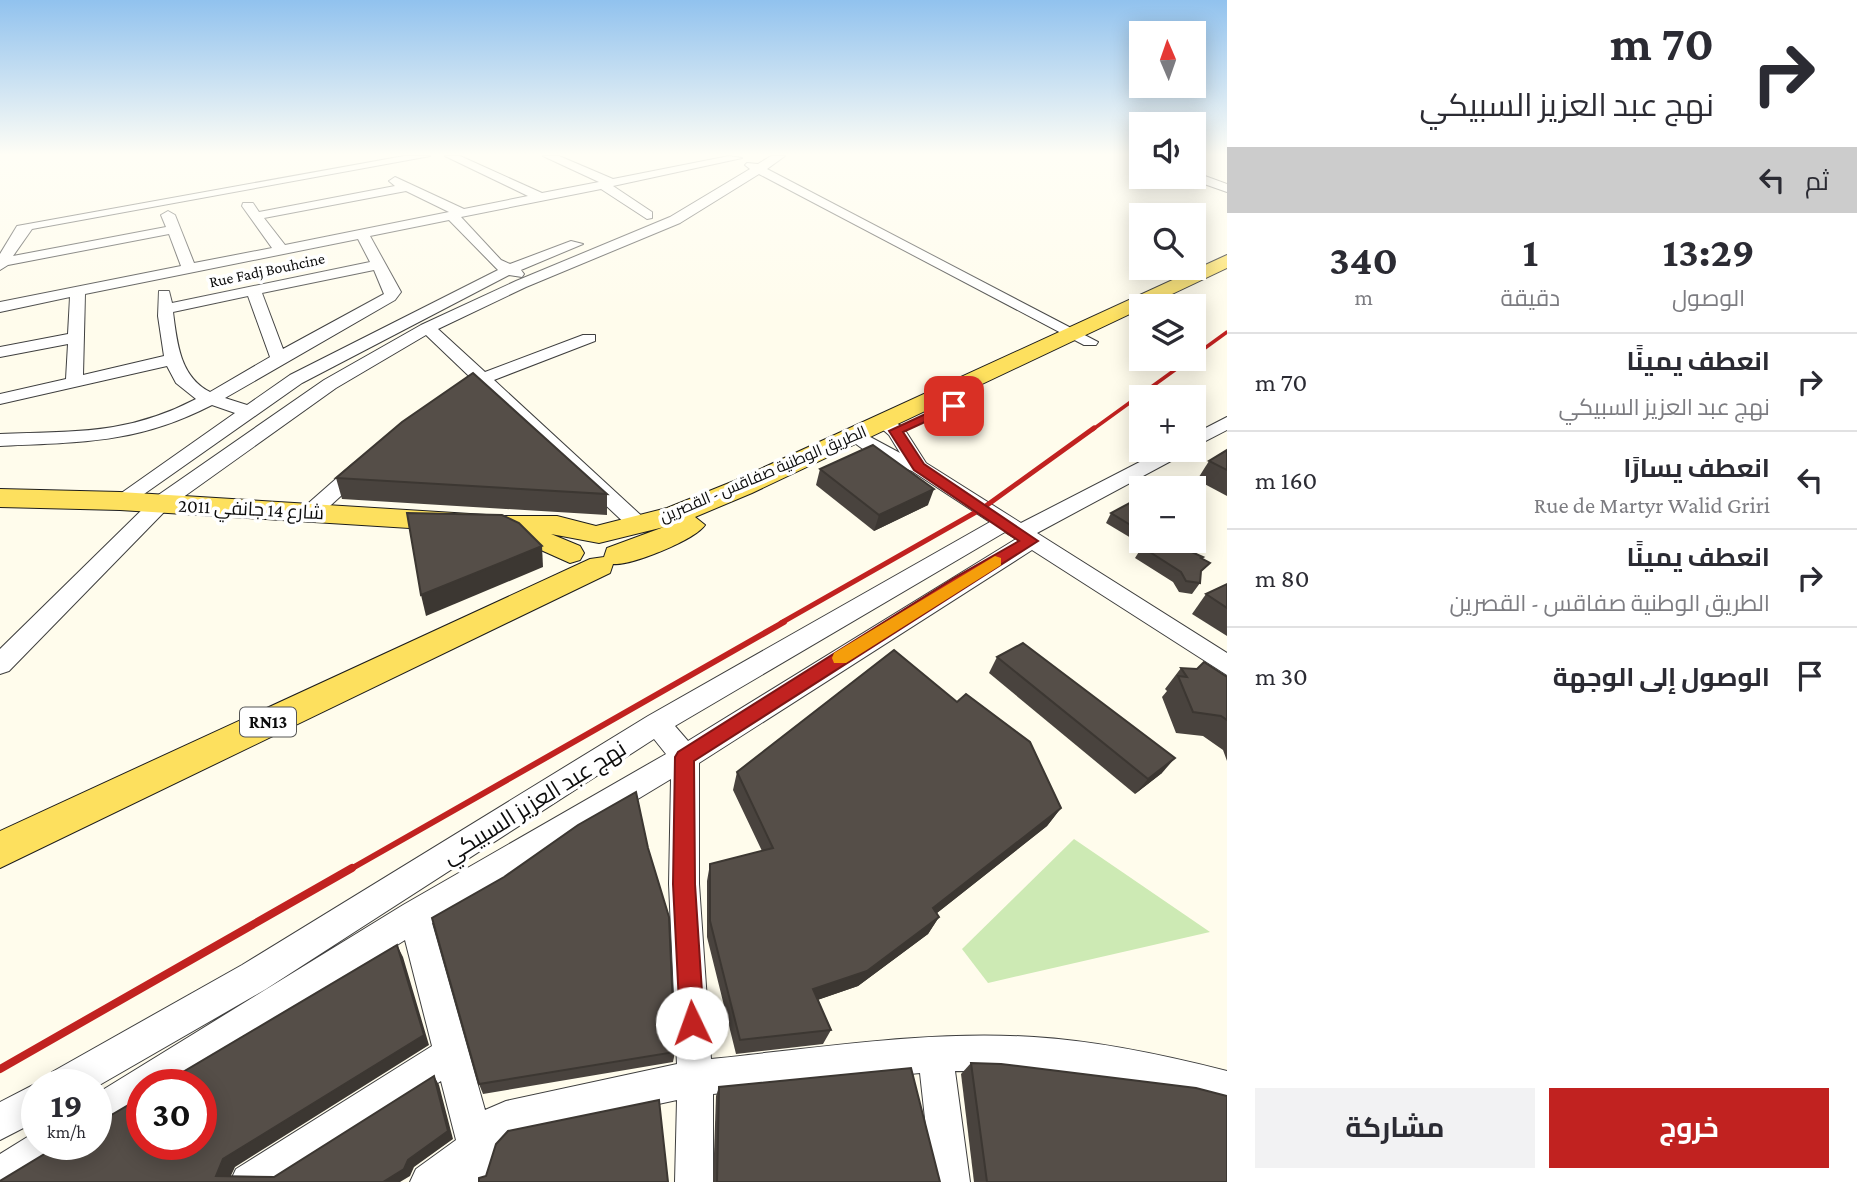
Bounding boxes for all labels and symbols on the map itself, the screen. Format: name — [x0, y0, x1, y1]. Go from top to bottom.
north arrow — [1129, 21, 1206, 98]
street label: Rue Fadj Bouhcine — [208, 249, 327, 292]
pin — [924, 376, 984, 436]
street label: الطريق الوطنية صفاقس - القصرين — [657, 423, 870, 527]
street label: شارع 14 جانفي 2011 — [177, 495, 325, 527]
road number: RN13 — [240, 708, 296, 736]
street label: نهج عبد العزيز السبيكي — [437, 735, 633, 873]
position arrow — [655, 986, 729, 1060]
speed limit sign: 30 — [126, 1069, 217, 1160]

